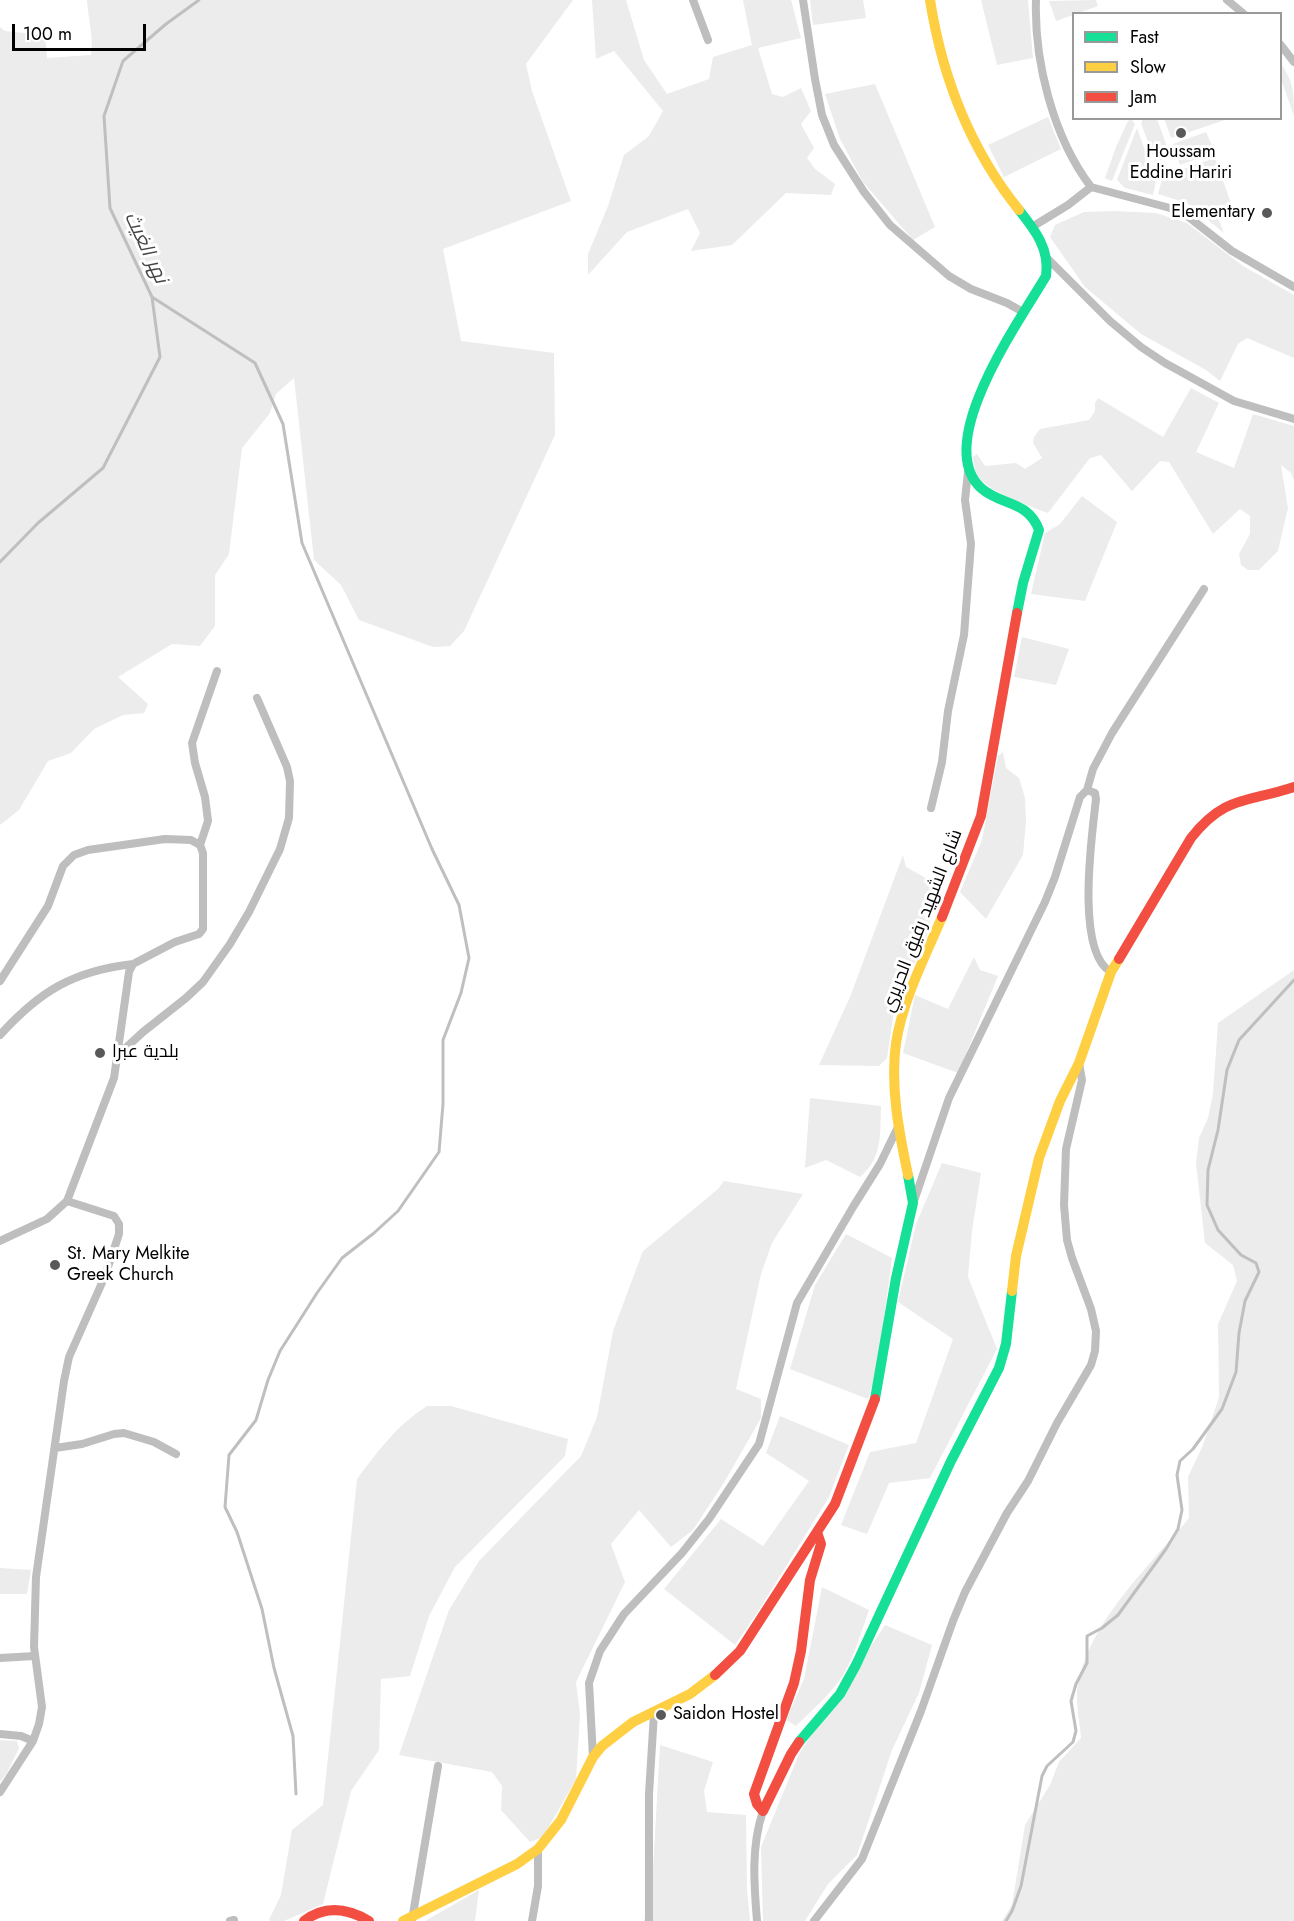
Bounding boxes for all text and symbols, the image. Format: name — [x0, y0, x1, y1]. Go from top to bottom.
scale bar — [15, 12, 148, 50]
legend — [1072, 12, 1282, 120]
text: 100 m — [23, 21, 72, 47]
text: Fast — [1130, 24, 1159, 50]
text: Slow — [1130, 54, 1166, 80]
text: Jam — [1130, 84, 1157, 110]
marker: Houssam Eddine Hariri — [1174, 126, 1188, 140]
place label: Houssam Eddine Hariri — [1130, 142, 1232, 184]
place label: Elementary — [1171, 202, 1255, 224]
marker: Elementary — [1260, 206, 1274, 220]
water label: نهر الغيث — [118, 208, 172, 288]
street label: شارع الشهيد رفيق الحريري — [878, 827, 968, 1015]
place label: بلدية عبرا — [112, 1042, 179, 1064]
marker: بلدية عبرا — [93, 1046, 107, 1060]
place label: St. Mary Melkite Greek Church — [67, 1244, 189, 1286]
marker: St. Mary Melkite Greek Church — [48, 1258, 62, 1272]
place label: Saidon Hostel — [673, 1704, 779, 1726]
marker: Saidon Hostel — [654, 1708, 668, 1722]

